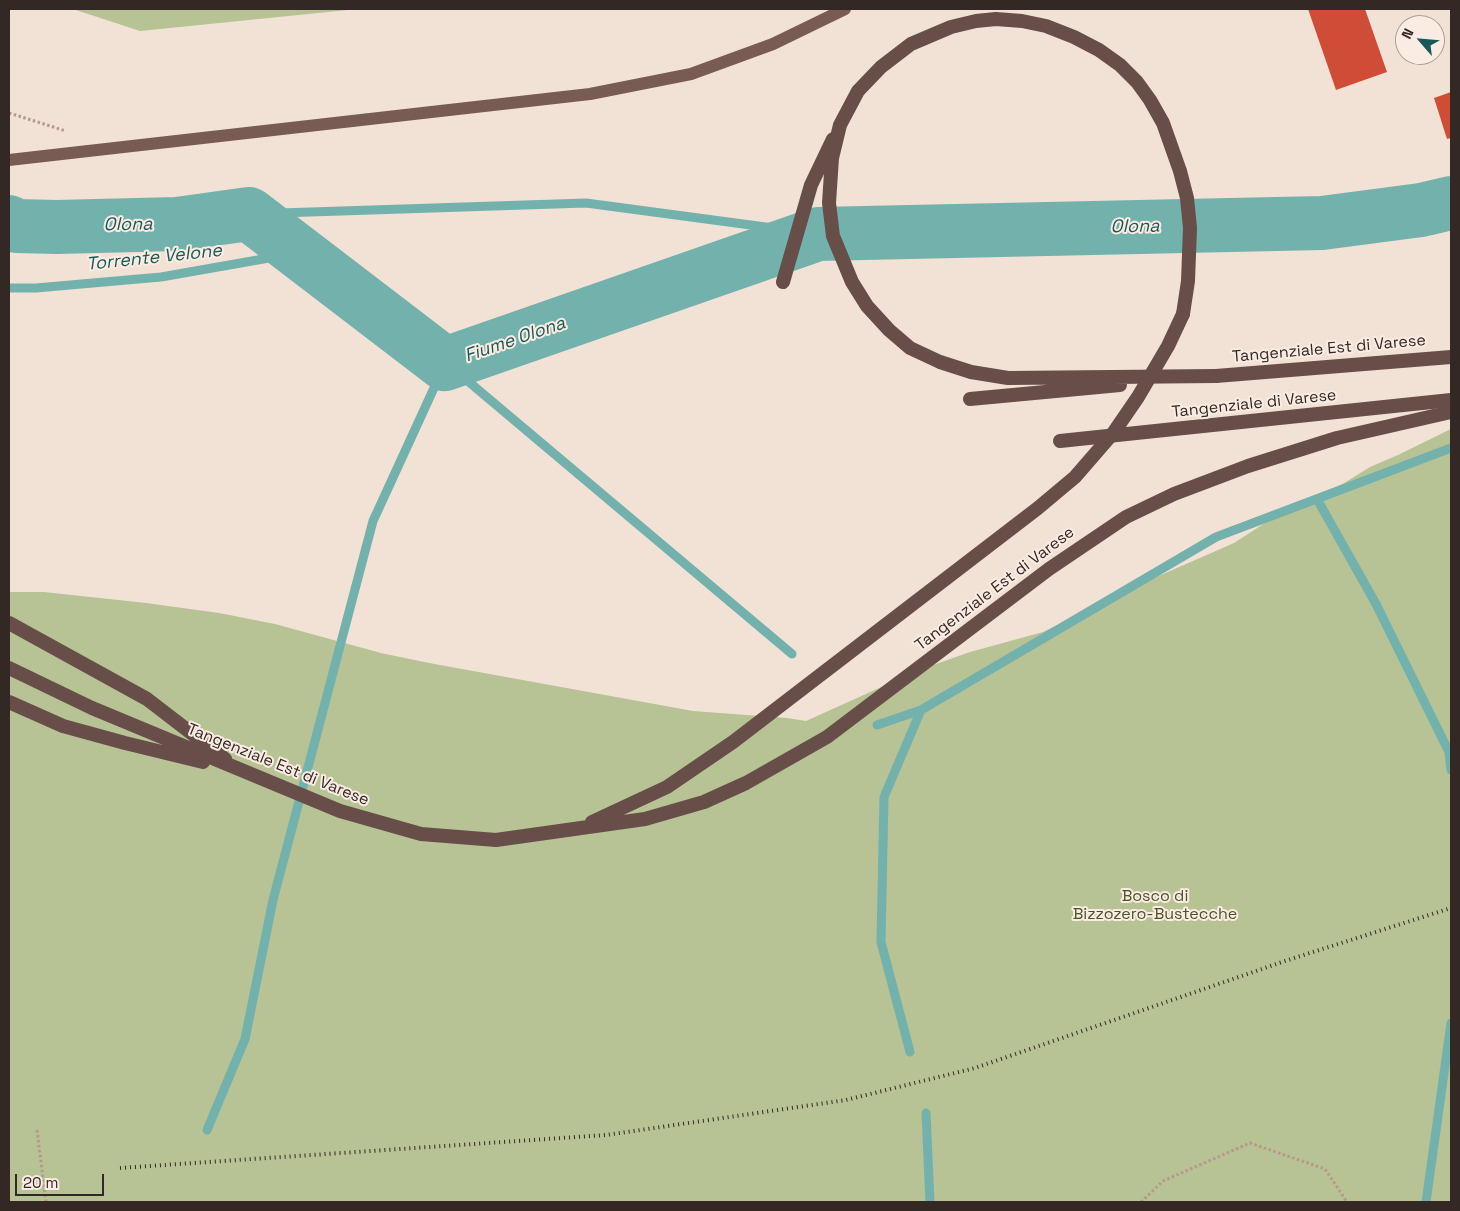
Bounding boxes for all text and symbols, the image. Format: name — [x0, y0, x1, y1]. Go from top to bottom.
north arrow — [1395, 15, 1445, 65]
text: N — [1397, 25, 1418, 42]
water label: Olona — [103, 214, 153, 236]
water label: Olona — [1110, 216, 1160, 238]
water label: Torrente Velone — [85, 240, 223, 276]
water label: Fiume Olona — [462, 313, 568, 367]
street label: Tangenziale Est di Varese — [1231, 331, 1427, 367]
street label: Tangenziale di Varese — [1171, 386, 1337, 422]
street label: Tangenziale Est di Varese — [912, 523, 1078, 655]
street label: Tangenziale Est di Varese — [184, 720, 372, 810]
park label: Bosco di Bizzozero-Bustecche — [1073, 887, 1237, 925]
scale bar — [18, 1164, 106, 1196]
text: 20 m — [23, 1173, 58, 1192]

